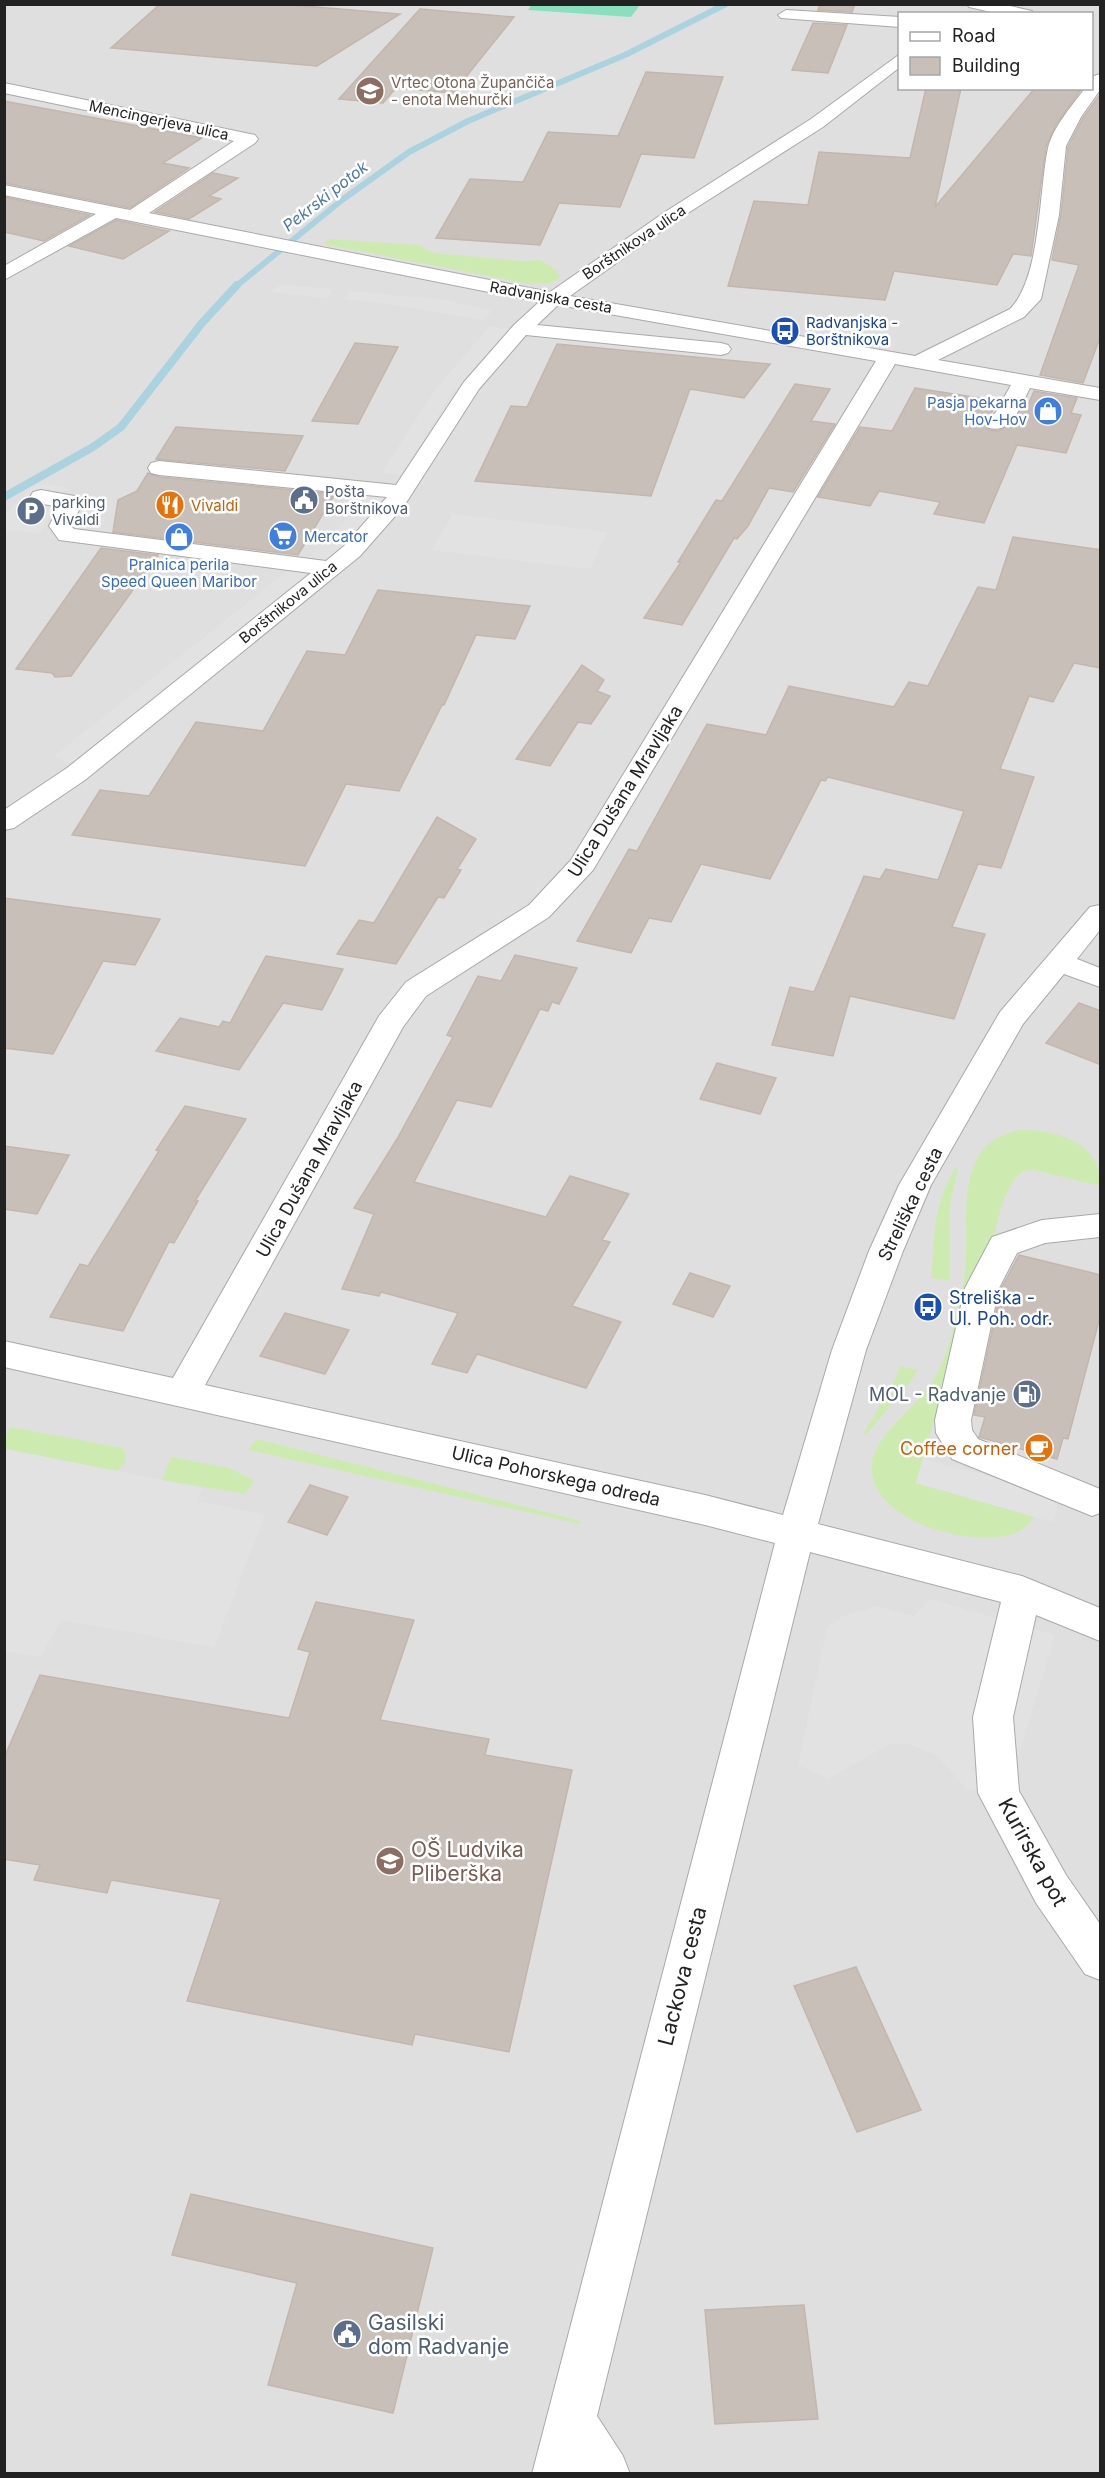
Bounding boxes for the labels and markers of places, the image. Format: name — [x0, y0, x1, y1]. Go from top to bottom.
place label: Vrtec Otona Župančiča - enota Mehurčki — [391, 73, 555, 109]
school or university icon: Vrtec Otona Župančiča - enota Mehurčki — [354, 75, 386, 107]
place label: Radvanjska - Borštnikova — [806, 313, 898, 349]
bus stop icon: Radvanjska - Borštnikova — [769, 315, 801, 347]
place label: Pasja pekarna Hov-Hov — [927, 393, 1028, 429]
shop icon: Pasja pekarna Hov-Hov — [1032, 395, 1064, 427]
place label: Pošta Borštnikova — [325, 482, 408, 518]
public building icon: Pošta Borštnikova — [288, 484, 320, 516]
restaurant icon: Vivaldi — [154, 489, 186, 521]
place label: parking Vivaldi — [52, 493, 106, 529]
parking icon: parking Vivaldi — [15, 495, 47, 527]
place label: Vivaldi — [191, 496, 238, 515]
supermarket icon: Mercator — [267, 520, 299, 552]
shop icon: Pralnica perila Speed Queen Maribor — [163, 521, 195, 553]
place label: Mercator — [304, 527, 369, 546]
place label: Pralnica perila Speed Queen Maribor — [101, 555, 257, 591]
place label: Streliška - Ul. Poh. odr. — [949, 1287, 1053, 1329]
bus stop icon: Streliška - Ul. Poh. odr. — [912, 1291, 944, 1323]
fuel station icon: MOL - Radvanje — [1011, 1378, 1043, 1410]
place label: MOL - Radvanje — [869, 1384, 1006, 1405]
cafe icon: Coffee corner — [1023, 1432, 1055, 1464]
place label: Coffee corner — [900, 1438, 1018, 1459]
place label: OŠ Ludvika Pliberška — [411, 1837, 524, 1886]
school or university icon: OŠ Ludvika Pliberška — [374, 1845, 406, 1877]
place label: Gasilski dom Radvanje — [368, 2310, 509, 2359]
public building icon: Gasilski dom Radvanje — [331, 2318, 363, 2350]

